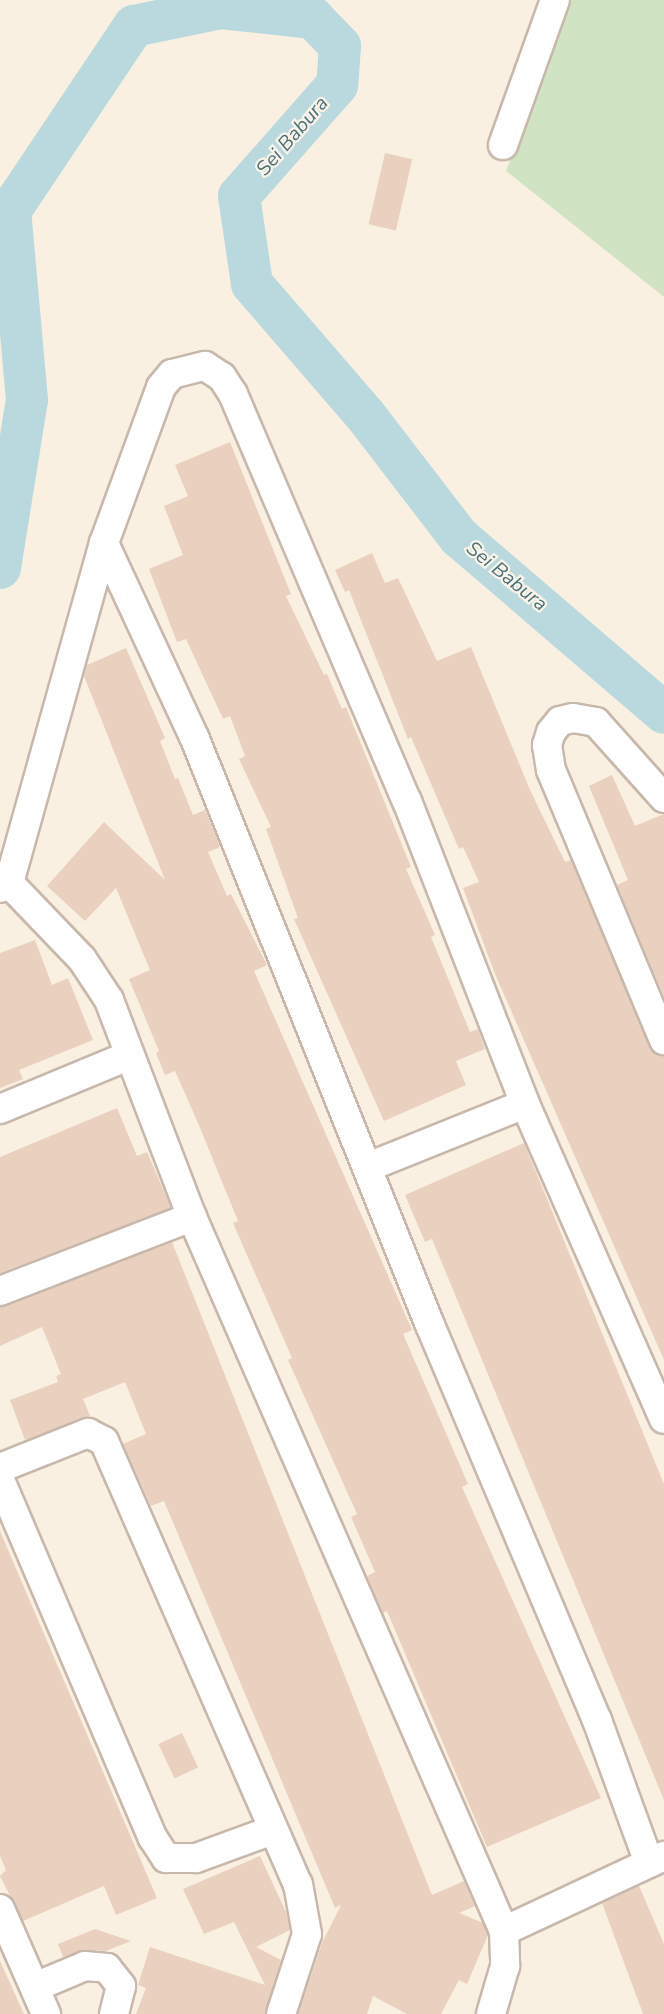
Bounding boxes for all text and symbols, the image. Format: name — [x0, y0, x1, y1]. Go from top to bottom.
water label: Sei Babura — [251, 91, 333, 181]
water label: Sei Babura — [462, 536, 552, 616]

